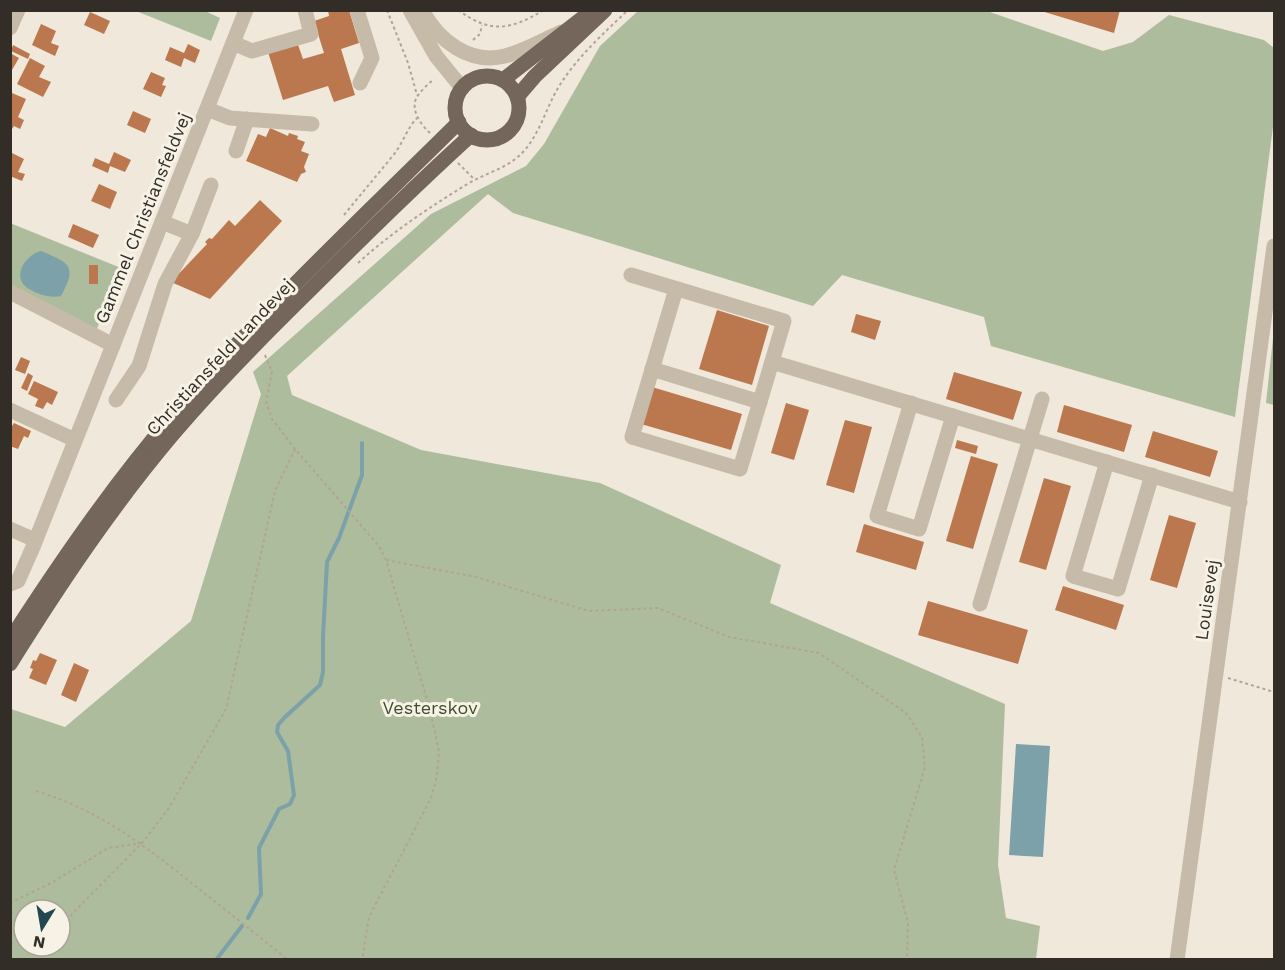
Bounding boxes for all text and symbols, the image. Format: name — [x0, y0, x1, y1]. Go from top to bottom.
street label: Gammel Christiansfeldvej — [91, 109, 195, 326]
street label: Christiansfeld Landevej — [142, 274, 298, 439]
street label: Louisevej — [1190, 558, 1223, 642]
park label: Vesterskov — [382, 697, 478, 718]
north arrow — [12, 898, 72, 958]
text: N — [32, 932, 47, 953]

